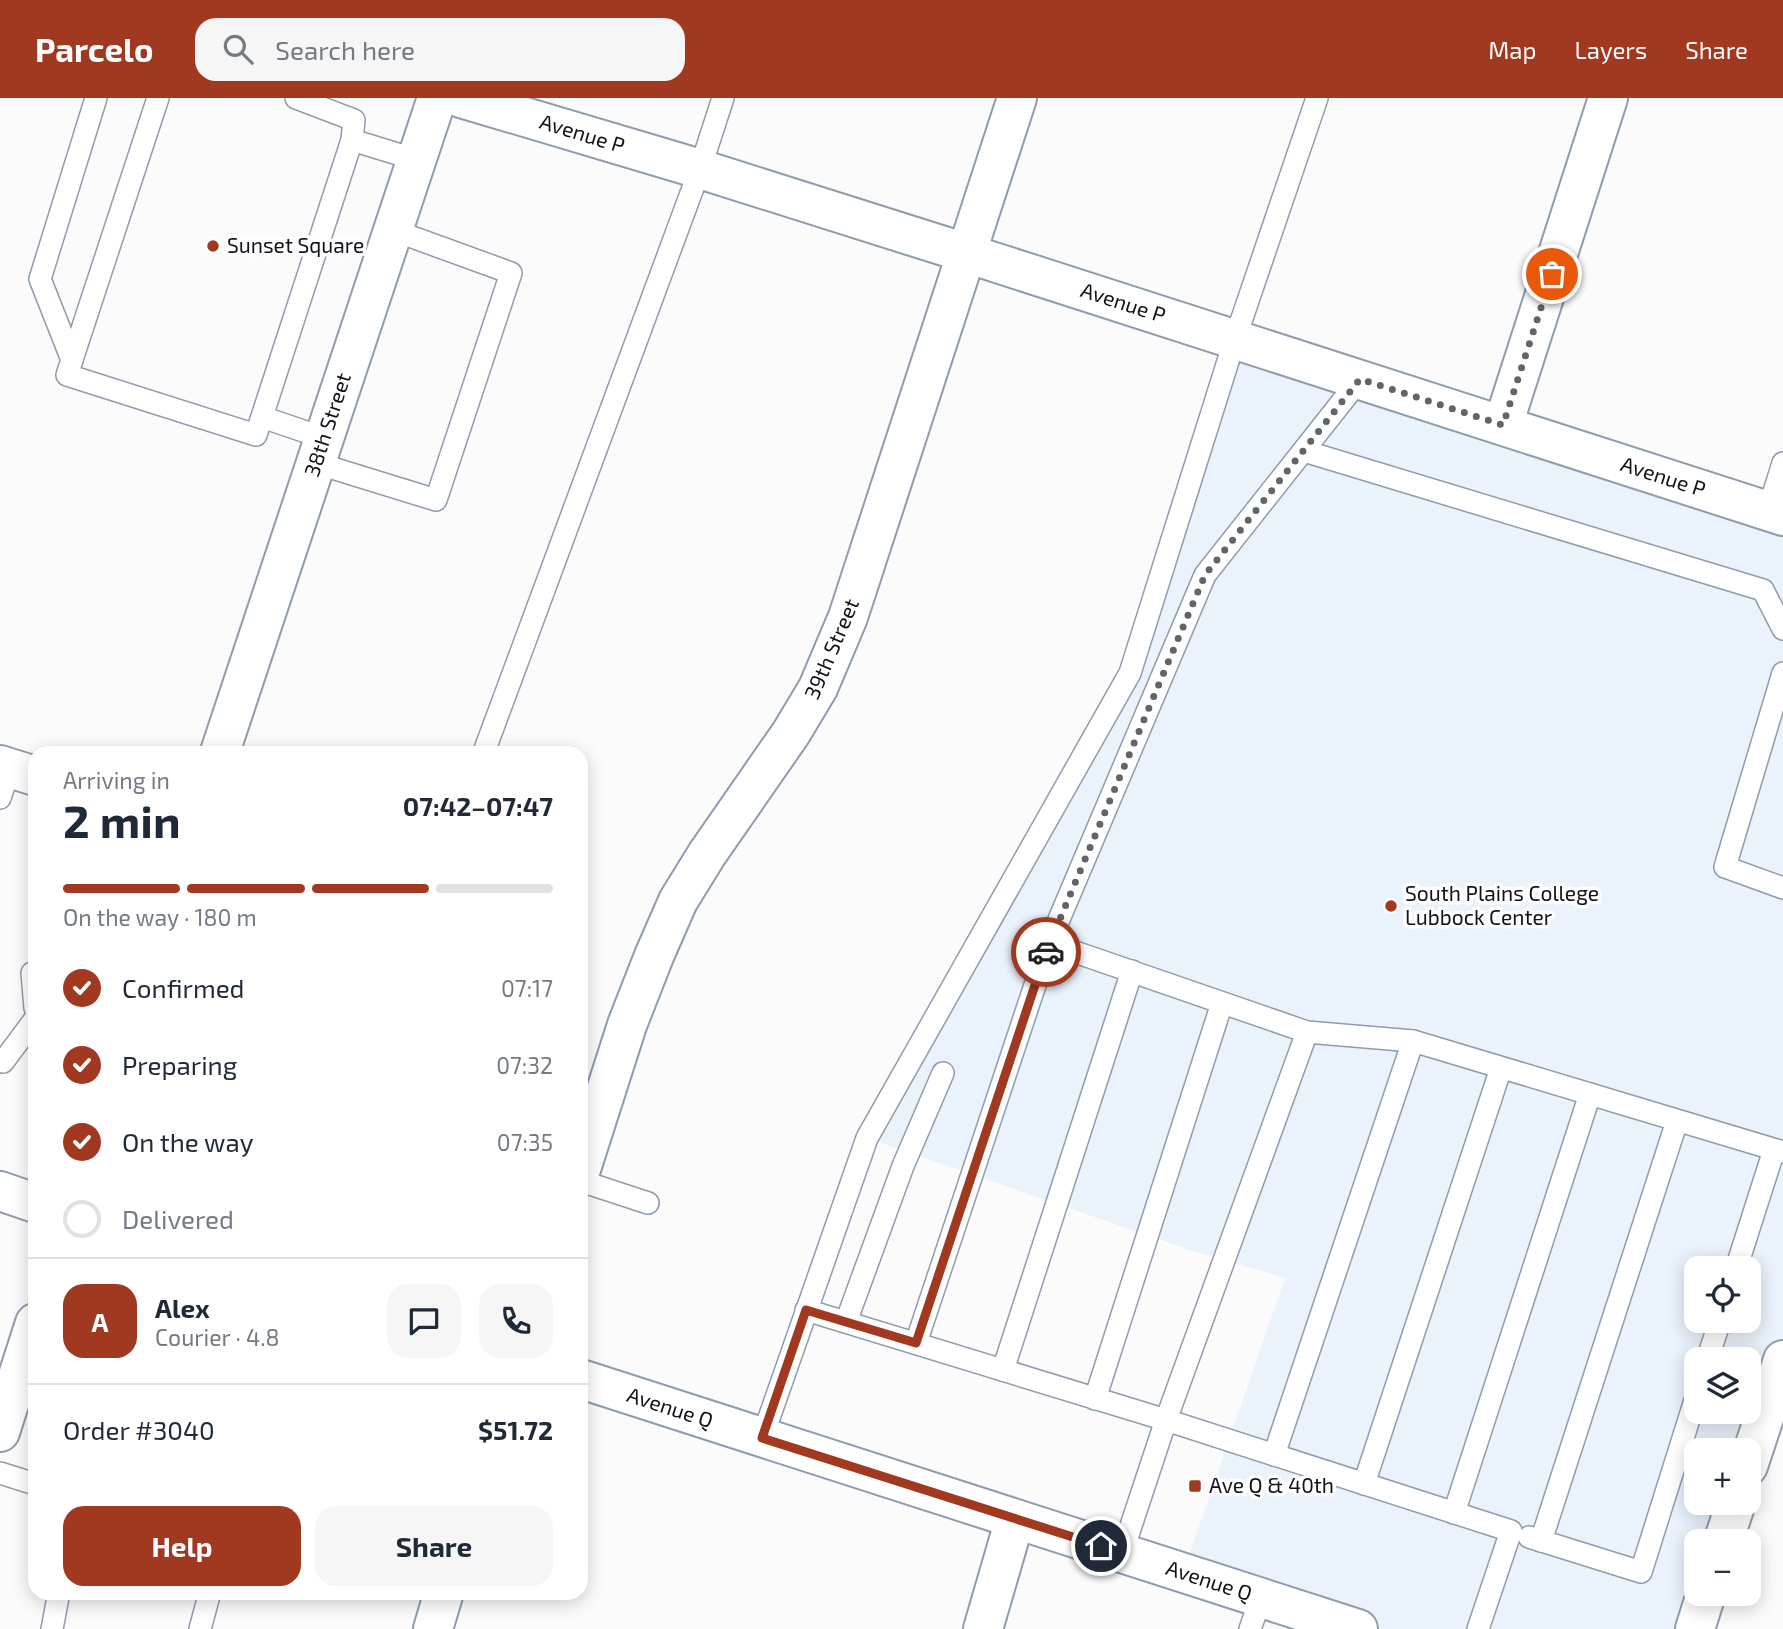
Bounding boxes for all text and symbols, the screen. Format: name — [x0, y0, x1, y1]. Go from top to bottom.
search box — [195, 18, 685, 81]
text: Parcelo — [35, 29, 153, 69]
icon: search — [219, 30, 257, 68]
text: Search here — [275, 34, 415, 65]
text: Map — [1488, 35, 1536, 64]
text: Layers — [1574, 35, 1647, 64]
text: Share — [1685, 35, 1748, 64]
street label: Avenue P — [537, 108, 628, 157]
place label: Sunset Square — [227, 232, 364, 257]
marker: Sunset Square — [205, 238, 221, 254]
pin — [1522, 244, 1582, 304]
icon: bag — [1533, 255, 1571, 293]
street label: Avenue P — [1078, 276, 1169, 327]
street label: 38th Street — [298, 369, 355, 480]
street label: Avenue P — [1618, 450, 1709, 501]
street label: 39th Street — [798, 594, 863, 703]
text: Arriving in — [63, 766, 170, 794]
text: 07:42–07:47 — [403, 790, 553, 821]
text: 2 min — [63, 792, 181, 847]
place label: South Plains College Lubbock Center — [1405, 880, 1599, 929]
marker: South Plains College Lubbock Center — [1383, 898, 1399, 914]
text: On the way · 180 m — [63, 903, 257, 931]
courier — [1011, 917, 1081, 987]
icon: car — [1027, 933, 1065, 971]
icon: check — [63, 969, 101, 1007]
text: Confirmed — [122, 972, 245, 1003]
text: 07:17 — [501, 974, 553, 1002]
icon: check — [63, 1046, 101, 1084]
text: Preparing — [122, 1049, 237, 1080]
text: 07:32 — [496, 1051, 553, 1079]
icon: check — [63, 1123, 101, 1161]
text: On the way — [122, 1126, 253, 1157]
text: 07:35 — [497, 1128, 553, 1156]
text: Delivered — [122, 1203, 234, 1234]
map controls — [1684, 1256, 1761, 1606]
button: locate — [1684, 1256, 1761, 1333]
button: chat — [387, 1284, 461, 1358]
button: phone — [479, 1284, 553, 1358]
text: Alex — [155, 1292, 210, 1323]
text: A — [92, 1306, 108, 1337]
text: Courier · 4.8 — [155, 1323, 279, 1351]
button: layers — [1684, 1347, 1761, 1424]
street label: Avenue Q — [624, 1381, 717, 1433]
text: Order #3040 — [63, 1414, 215, 1445]
text: $51.72 — [478, 1414, 553, 1445]
button: + — [1684, 1438, 1761, 1515]
place label: Ave Q & 40th — [1209, 1472, 1334, 1498]
marker: Ave Q & 40th — [1187, 1478, 1203, 1494]
button: Help — [63, 1506, 301, 1586]
button: Share — [315, 1506, 553, 1586]
pin — [1071, 1516, 1131, 1576]
icon: home — [1082, 1527, 1120, 1565]
button: − — [1684, 1529, 1761, 1606]
street label: Avenue Q — [1163, 1554, 1256, 1606]

